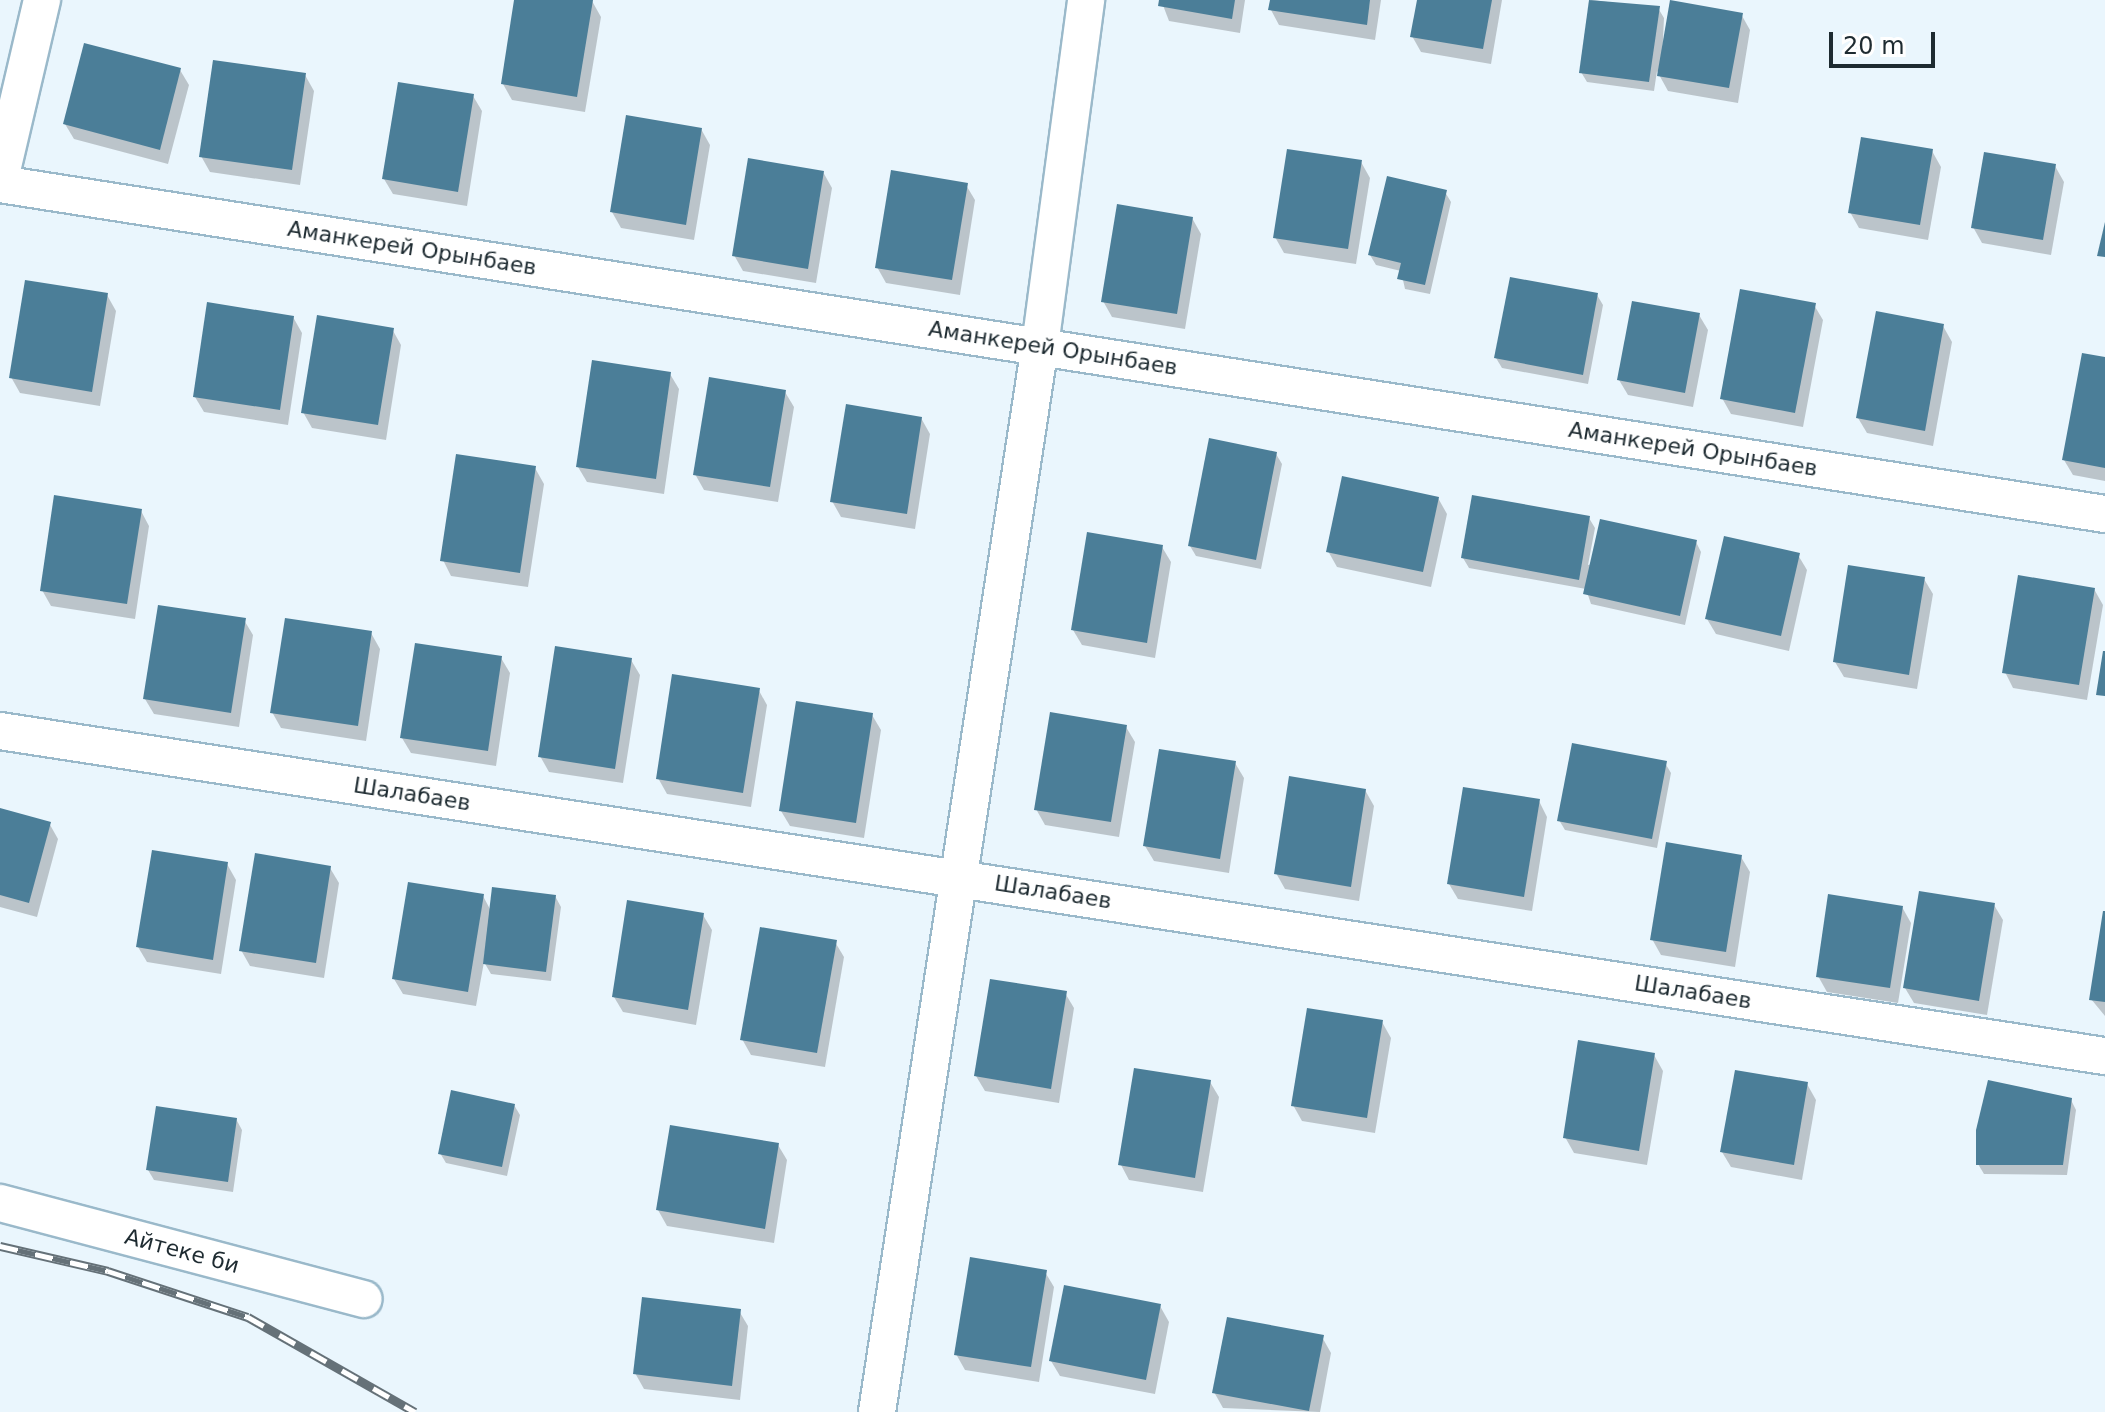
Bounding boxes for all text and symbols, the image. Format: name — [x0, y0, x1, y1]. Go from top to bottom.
scale bar — [1833, 16, 1939, 66]
text: 20 m — [1843, 32, 1905, 60]
street label: Аманкерей Орынбаев — [286, 215, 538, 281]
street label: Аманкерей Орынбаев — [927, 315, 1179, 381]
street label: Аманкерей Орынбаев — [1567, 416, 1819, 482]
street label: Шалабаев — [352, 772, 472, 816]
street label: Шалабаев — [993, 870, 1113, 914]
street label: Шалабаев — [1633, 970, 1753, 1014]
street label: Айтеке би — [122, 1223, 242, 1279]

